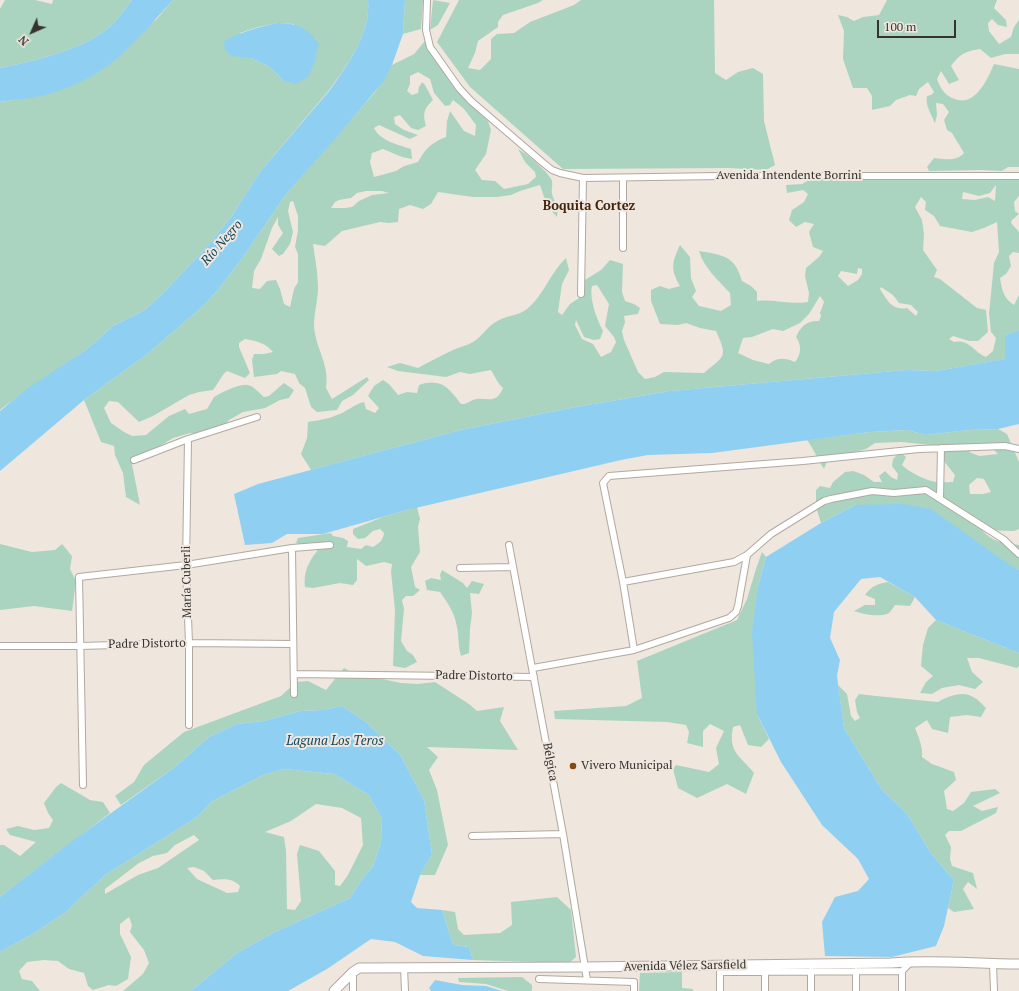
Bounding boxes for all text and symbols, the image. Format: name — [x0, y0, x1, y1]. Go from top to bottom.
north arrow — [12, 12, 52, 52]
scale bar — [879, 12, 958, 38]
text: 100 m — [884, 19, 916, 34]
text: N — [16, 33, 31, 48]
street label: Avenida Intendente Borrini — [716, 169, 862, 183]
district label: Boquita Cortez — [543, 198, 635, 214]
water label: Río Negro — [198, 217, 246, 269]
street label: María Cuberli — [179, 546, 195, 618]
street label: Padre Distorto — [108, 636, 186, 652]
street label: Padre Distorto — [435, 668, 513, 684]
water label: Laguna Los Teros — [286, 733, 384, 749]
street label: Bélgica — [540, 742, 560, 782]
place label: Vivero Municipal — [581, 759, 673, 773]
marker: Vivero Municipal — [568, 761, 578, 771]
street label: Avenida Vélez Sarsfield — [623, 958, 747, 974]

